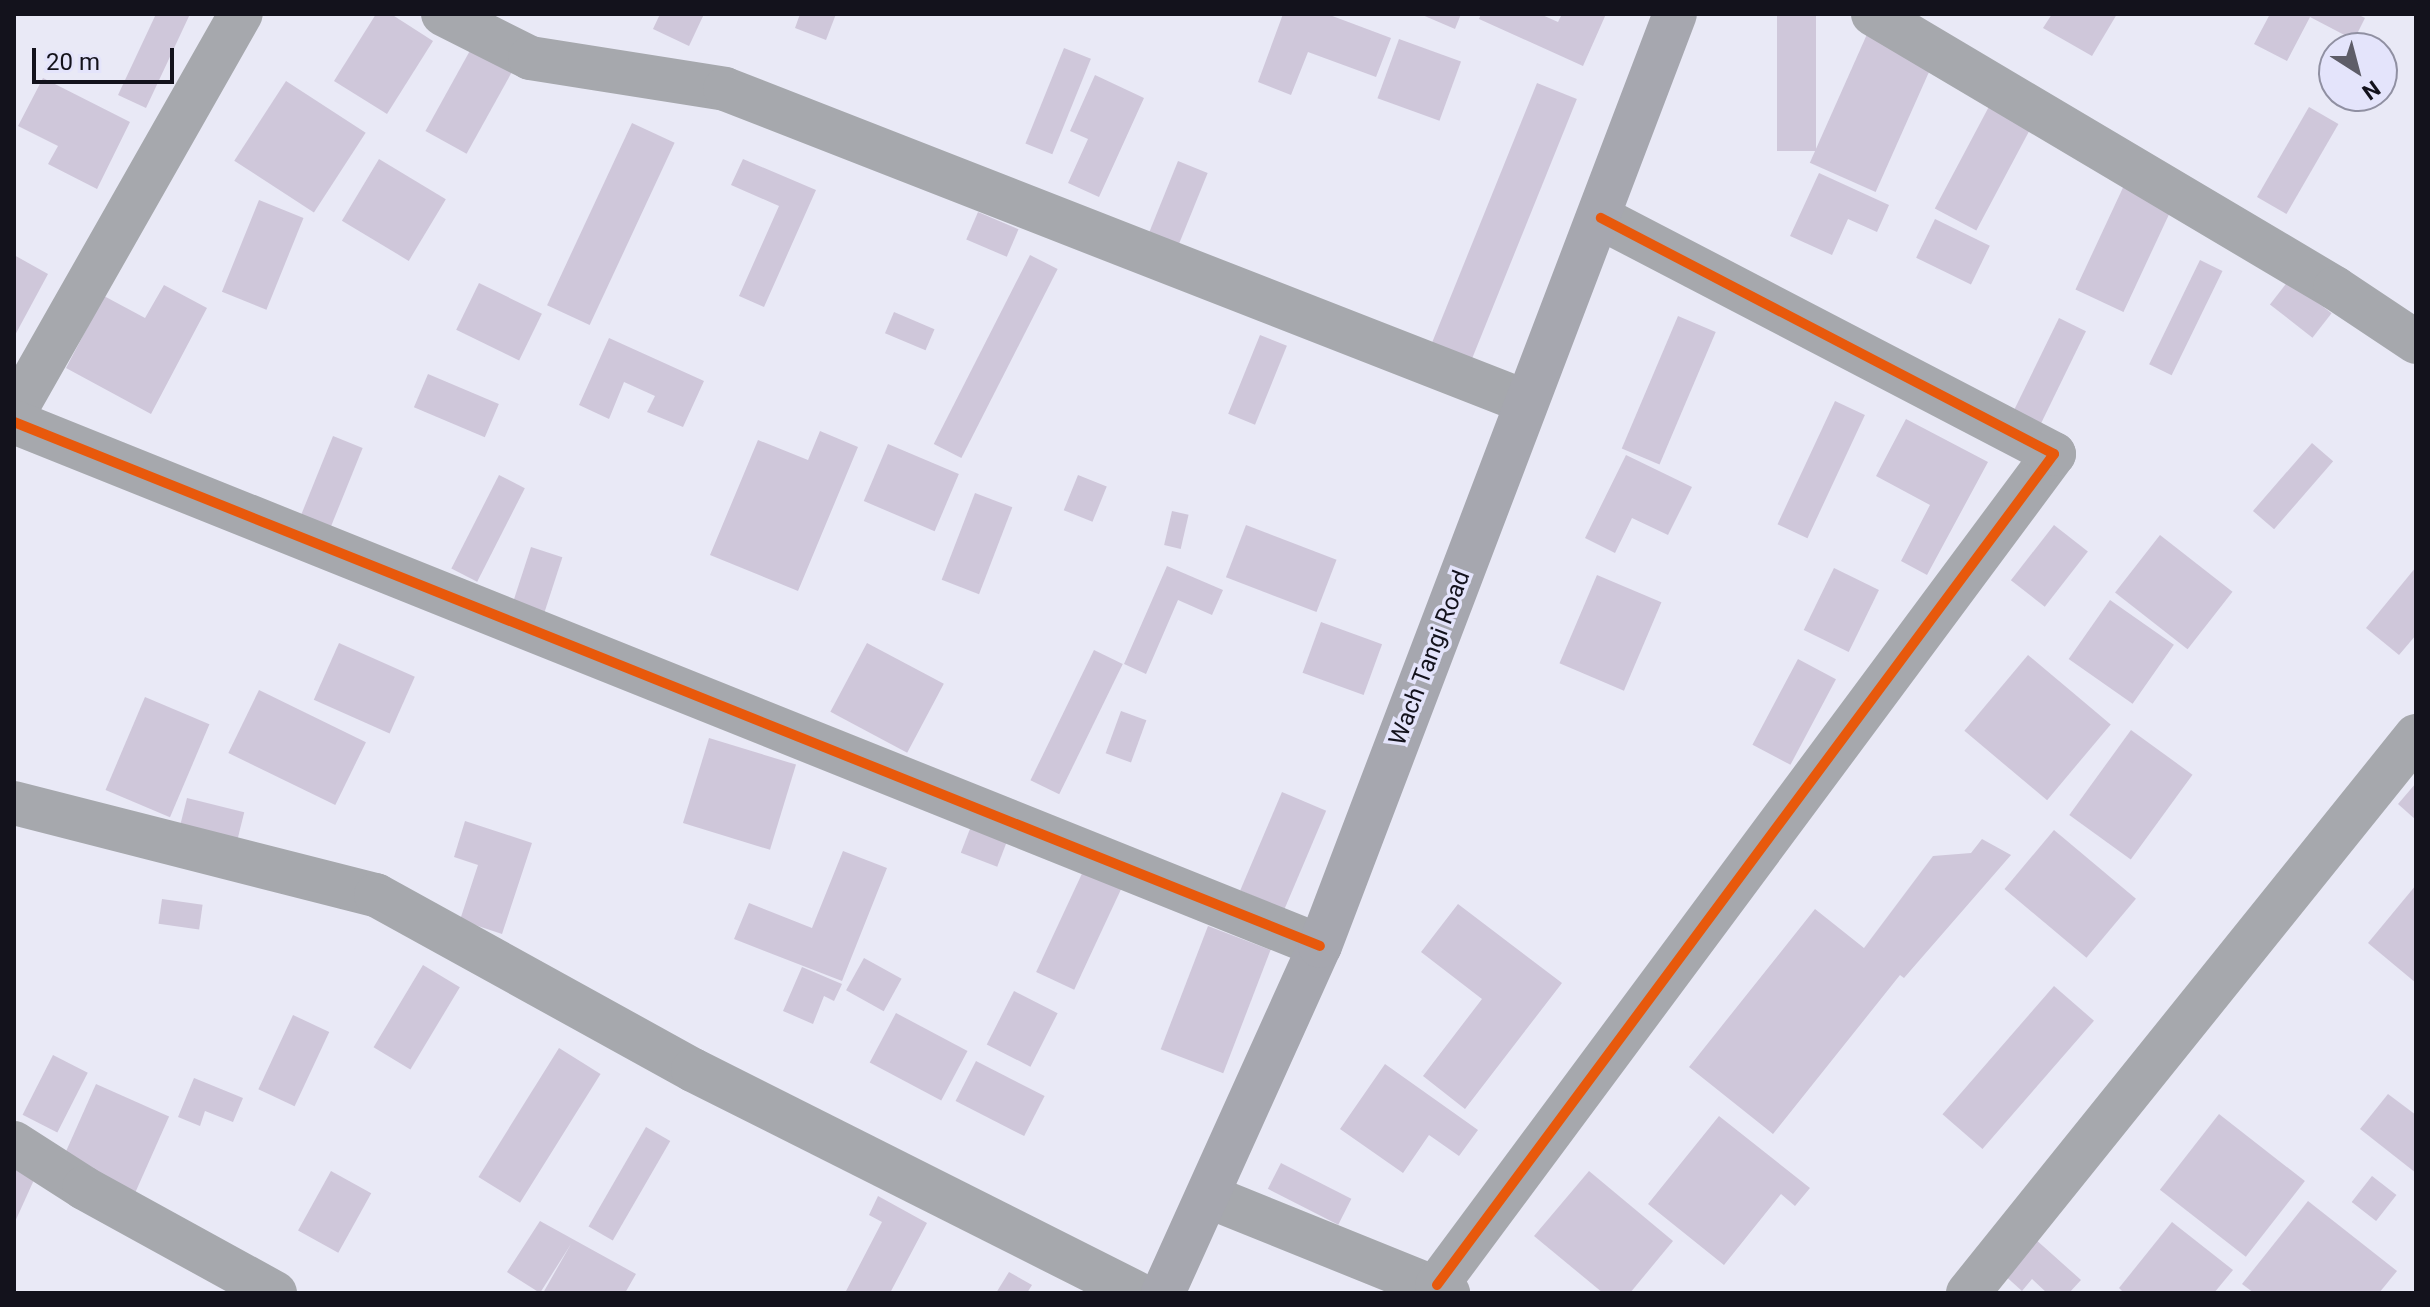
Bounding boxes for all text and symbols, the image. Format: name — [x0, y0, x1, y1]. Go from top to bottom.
scale bar — [36, 32, 178, 82]
north arrow — [2318, 32, 2398, 112]
text: 20 m — [46, 48, 100, 76]
text: N — [2358, 76, 2385, 105]
street label: Wach Tangi Road — [1383, 566, 1477, 750]

